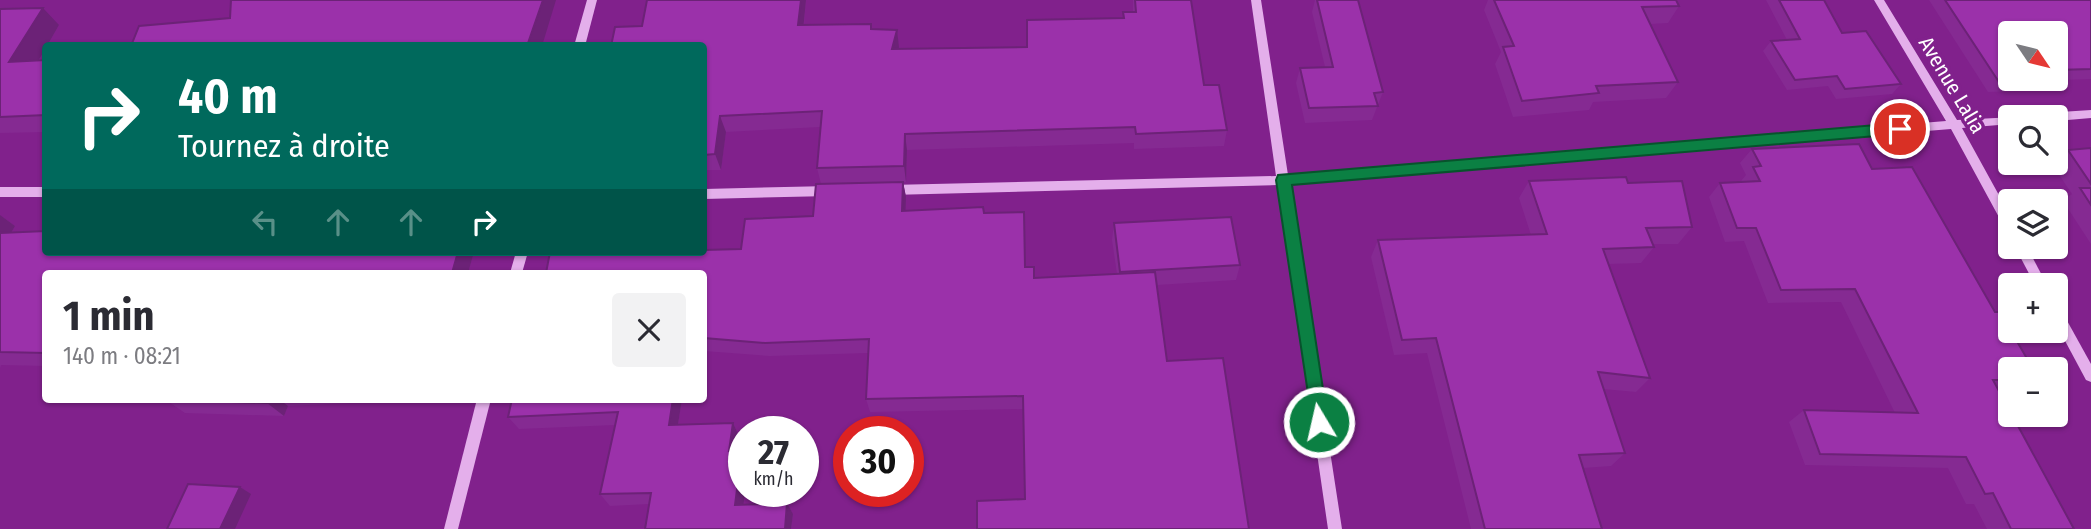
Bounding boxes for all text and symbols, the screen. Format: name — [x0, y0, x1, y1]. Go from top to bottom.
north arrow — [1998, 21, 2068, 91]
map controls — [1998, 21, 2068, 427]
street label: Avenue Lalia — [1913, 32, 1991, 138]
text: 40 m — [178, 67, 278, 126]
icon: right — [63, 70, 154, 161]
pin — [1870, 99, 1930, 159]
button: search — [1998, 105, 2068, 175]
icon: arrive — [1881, 110, 1919, 148]
text: Tournez à droite — [178, 127, 390, 165]
button: layers — [1998, 189, 2068, 259]
icon: left — [246, 203, 284, 241]
icon: ahead — [319, 203, 357, 241]
icon: ahead — [392, 203, 430, 241]
icon: right — [465, 203, 503, 241]
button: + — [1998, 273, 2068, 343]
text: 1 min — [63, 291, 154, 341]
button: close — [612, 293, 686, 367]
text: 140 m · 08:21 — [63, 342, 181, 370]
button: − — [1998, 357, 2068, 427]
position arrow — [1282, 385, 1356, 459]
speed limit sign: 30 — [833, 416, 924, 507]
text: 27 — [758, 431, 789, 473]
text: km/h — [753, 468, 794, 490]

